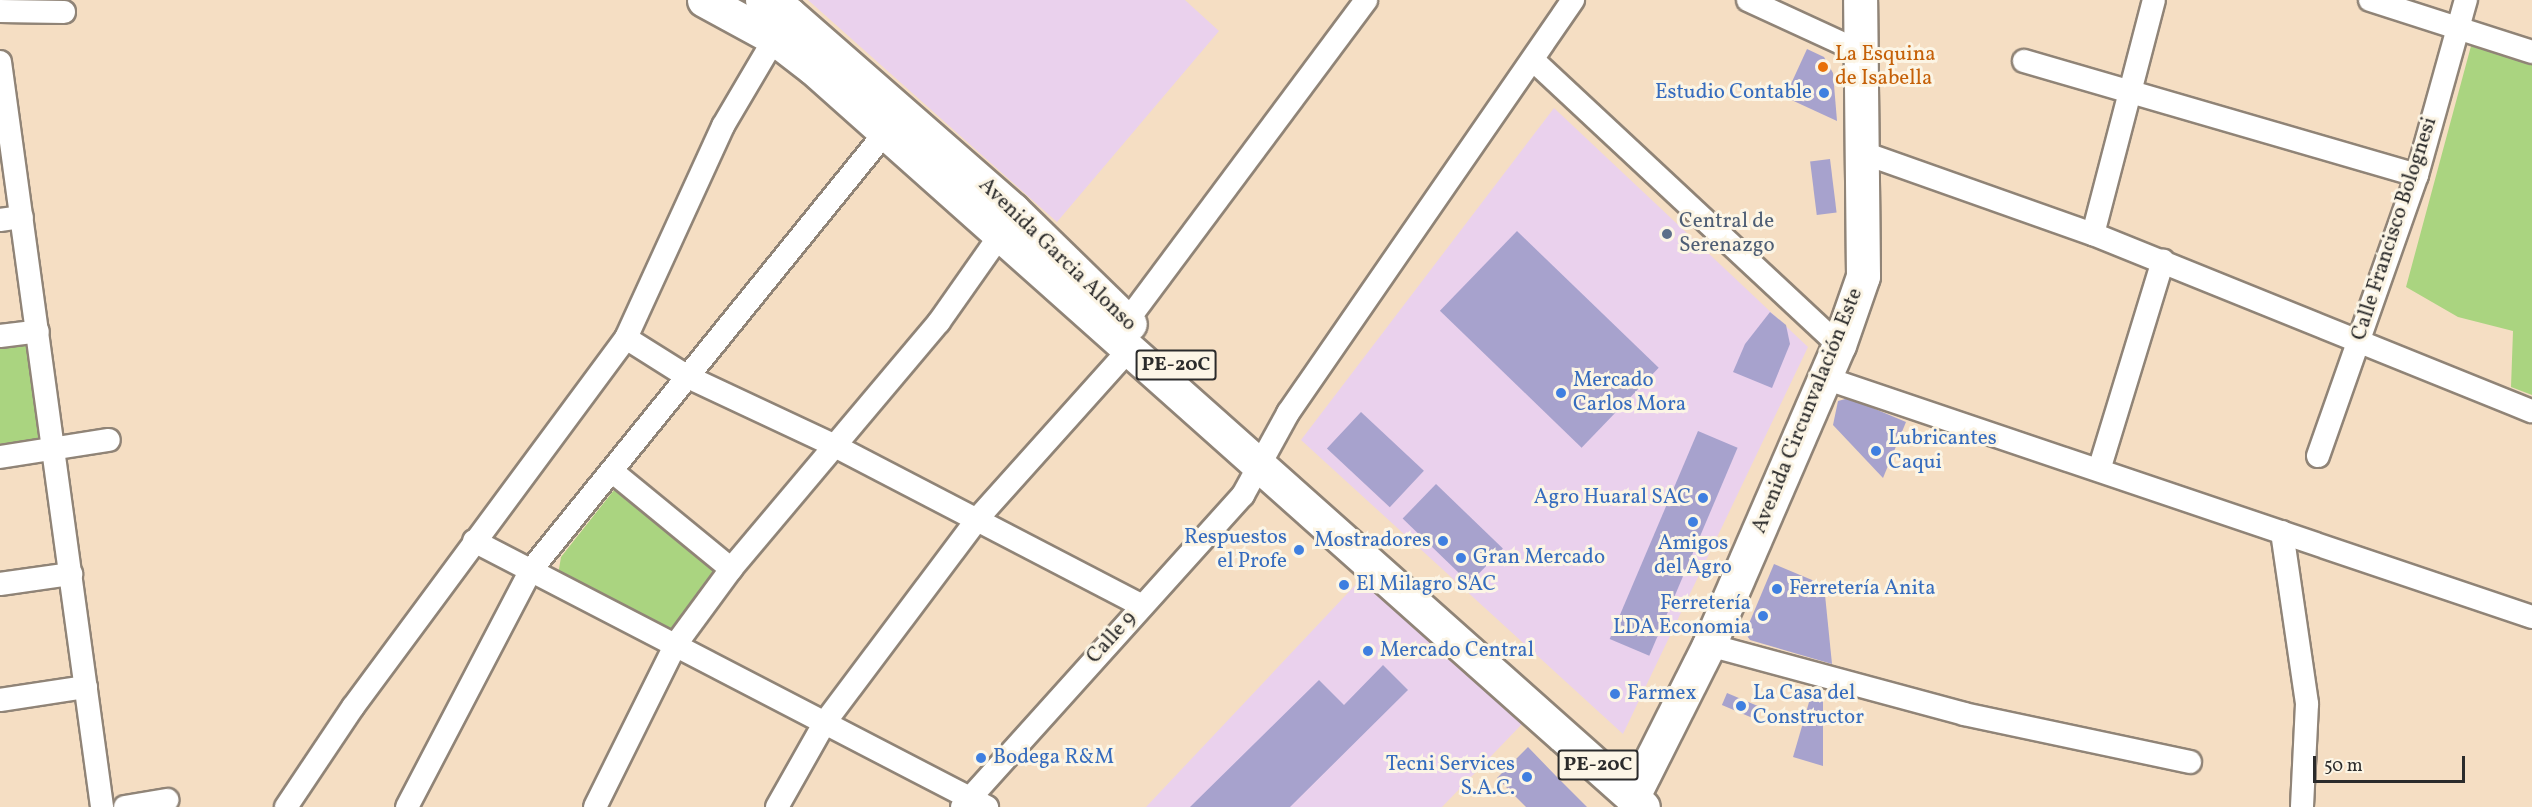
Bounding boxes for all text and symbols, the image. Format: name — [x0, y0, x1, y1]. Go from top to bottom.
place label: La Esquina de Isabella — [1835, 42, 1936, 92]
marker: La Esquina de Isabella — [1816, 60, 1830, 74]
place label: Estudio Contable — [1655, 80, 1812, 106]
marker: Estudio Contable — [1817, 86, 1831, 100]
street label: Calle Francisco Bolognesi — [2347, 114, 2443, 344]
street label: Avenida Garcia Alonso — [973, 173, 1141, 337]
place label: Central de Serenazgo — [1679, 209, 1775, 259]
marker: Central de Serenazgo — [1660, 227, 1674, 241]
street label: Avenida Circunvalación Este — [1747, 285, 1869, 537]
road number: PE-20C — [1136, 348, 1216, 382]
place label: Mercado Carlos Mora — [1573, 368, 1686, 418]
marker: Mercado Carlos Mora — [1554, 386, 1568, 400]
place label: Lubricantes Caqui — [1888, 426, 1997, 476]
marker: Lubricantes Caqui — [1869, 444, 1883, 458]
place label: Agro Huaral SAC — [1534, 485, 1691, 511]
marker: Agro Huaral SAC — [1696, 491, 1710, 505]
marker: Amigos del Agro — [1686, 515, 1700, 529]
place label: Respuestos el Profe — [1184, 525, 1287, 575]
place label: Mostradores — [1314, 528, 1431, 554]
place label: Amigos del Agro — [1654, 531, 1732, 581]
marker: Mostradores — [1436, 534, 1450, 548]
marker: Respuestos el Profe — [1292, 543, 1306, 557]
place label: Gran Mercado — [1473, 545, 1605, 571]
marker: Gran Mercado — [1454, 551, 1468, 565]
place label: El Milagro SAC — [1356, 572, 1496, 598]
place label: Ferretería Anita — [1789, 576, 1936, 602]
marker: El Milagro SAC — [1337, 578, 1351, 592]
marker: Ferretería Anita — [1770, 582, 1784, 596]
place label: Ferretería LDA Economia — [1613, 591, 1751, 641]
street label: Calle 9 — [1082, 607, 1142, 669]
marker: Ferretería LDA Economia — [1756, 609, 1770, 623]
place label: Mercado Central — [1380, 638, 1534, 664]
marker: Mercado Central — [1361, 644, 1375, 658]
place label: Farmex — [1627, 681, 1696, 707]
place label: La Casa del Constructor — [1753, 681, 1864, 731]
marker: Farmex — [1608, 687, 1622, 701]
marker: La Casa del Constructor — [1734, 699, 1748, 713]
scale bar — [2316, 744, 2468, 782]
place label: Bodega R&M — [993, 745, 1114, 771]
road number: PE-20C — [1558, 748, 1638, 782]
marker: Bodega R&M — [974, 751, 988, 765]
place label: Tecni Services S.A.C. — [1386, 752, 1515, 802]
text: 50 m — [2324, 754, 2363, 779]
marker: Tecni Services S.A.C. — [1520, 770, 1534, 784]

